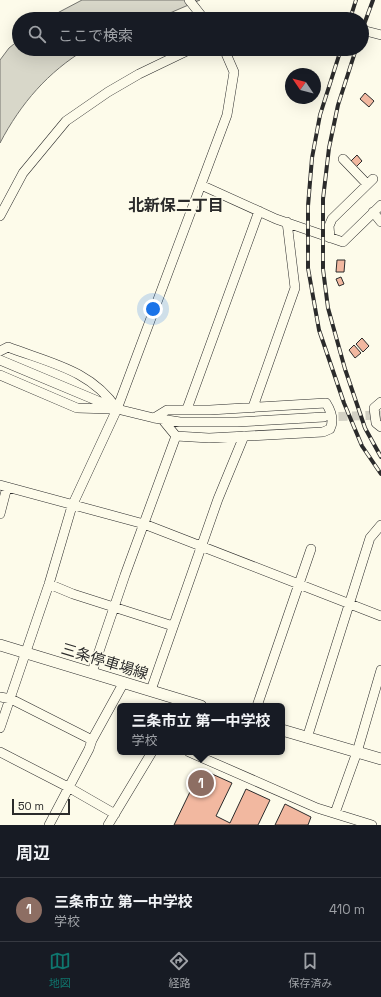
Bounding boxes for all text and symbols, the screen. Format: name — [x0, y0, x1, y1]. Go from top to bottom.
search box — [12, 12, 369, 56]
icon: search — [26, 23, 48, 45]
text: ここで検索 — [58, 26, 133, 45]
north arrow — [285, 68, 321, 104]
district label: 北新保二丁目 — [128, 195, 224, 216]
your location — [143, 299, 163, 319]
street label: 三条停車場線 — [59, 639, 151, 683]
popup — [117, 703, 285, 755]
text: 三条市立 第一中学校 — [132, 711, 270, 730]
text: 学校 — [132, 732, 158, 749]
pin: 1 — [188, 768, 214, 798]
scale bar — [12, 797, 70, 816]
text: 50 m — [18, 799, 44, 813]
text: 周辺 — [16, 842, 50, 864]
text: 三条市立 第一中学校 — [54, 892, 193, 911]
text: 1 — [26, 901, 32, 918]
text: 410 m — [329, 901, 365, 918]
text: 学校 — [54, 913, 80, 930]
tab: 地図 — [49, 950, 71, 990]
tab: 経路 — [168, 950, 190, 990]
tab: 保存済み — [288, 950, 332, 990]

